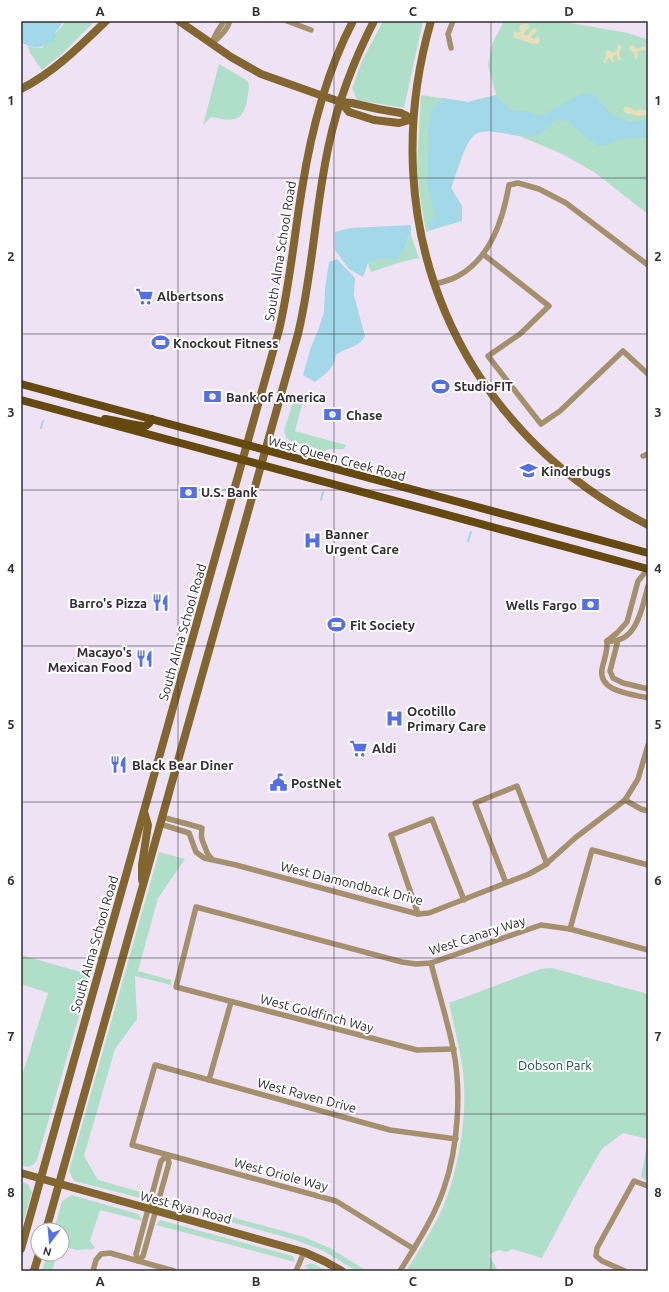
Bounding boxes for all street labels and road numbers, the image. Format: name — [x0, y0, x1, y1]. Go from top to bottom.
street label: South Alma School Road — [262, 180, 298, 322]
street label: West Queen Creek Road — [266, 433, 407, 484]
street label: South Alma School Road — [156, 562, 208, 702]
street label: West Diamondback Drive — [279, 859, 425, 907]
street label: South Alma School Road — [68, 874, 120, 1014]
street label: West Canary Way — [427, 913, 527, 957]
street label: West Goldfinch Way — [259, 991, 375, 1035]
street label: West Raven Drive — [256, 1075, 358, 1115]
street label: West Oriole Way — [232, 1155, 330, 1193]
street label: West Ryan Road — [139, 1188, 233, 1226]

